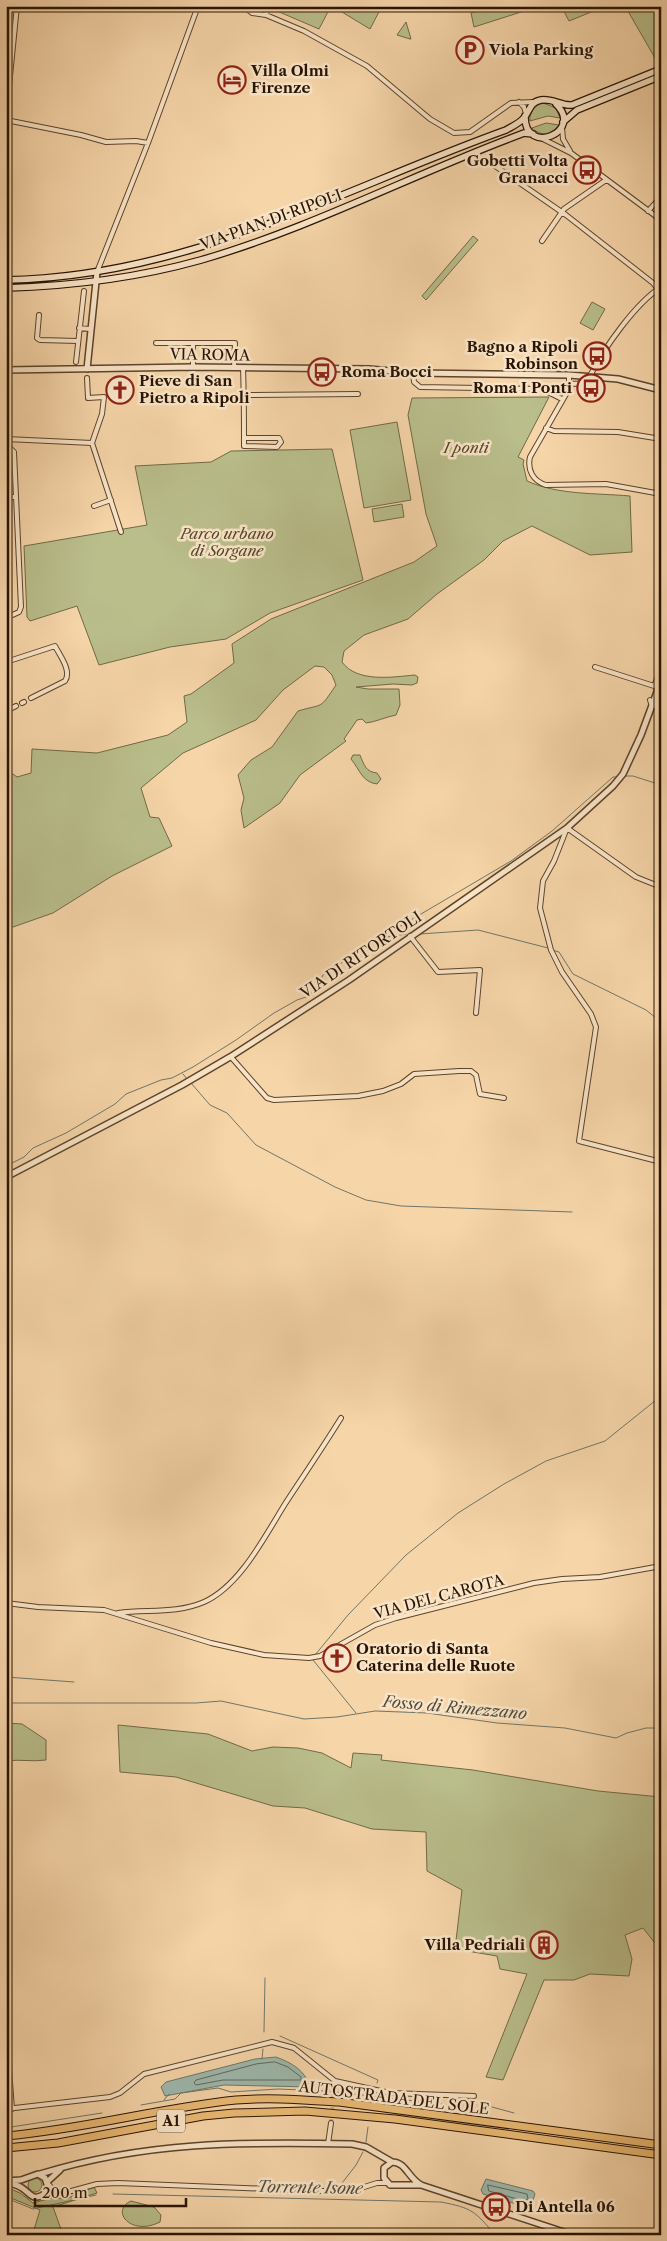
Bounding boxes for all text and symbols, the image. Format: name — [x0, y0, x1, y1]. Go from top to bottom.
parking icon: Viola Parking — [455, 35, 485, 65]
place label: Viola Parking — [488, 40, 593, 59]
place label: Villa Olmi Firenze — [250, 61, 330, 97]
hotel icon: Villa Olmi Firenze — [217, 65, 247, 95]
place label: Gobetti Volta Granacci — [467, 151, 569, 187]
bus stop icon: Gobetti Volta Granacci — [572, 155, 602, 185]
street label: VIA PIAN DI RIPOLI — [196, 185, 345, 254]
place label: Bagno a Ripoli Robinson — [467, 337, 579, 373]
bus stop icon: Bagno a Ripoli Robinson — [582, 341, 612, 371]
street label: VIA ROMA — [169, 344, 251, 365]
bus stop icon: Roma Bocci — [307, 357, 337, 387]
place label: Roma Bocci — [341, 362, 432, 381]
place label: Pieve di San Pietro a Ripoli — [139, 371, 250, 407]
bus stop icon: Roma I Ponti — [576, 373, 606, 403]
church icon: Pieve di San Pietro a Ripoli — [105, 375, 135, 405]
place label: Roma I Ponti — [473, 378, 573, 397]
park label: I ponti — [442, 438, 490, 457]
park label: Parco urbano di Sorgane — [179, 524, 274, 560]
street label: VIA DI RITORTOLI — [295, 907, 425, 1003]
street label: VIA DEL CAROTA — [371, 1570, 507, 1623]
place label: Oratorio di Santa Caterina delle Ruote — [356, 1639, 515, 1675]
church icon: Oratorio di Santa Caterina delle Ruote — [322, 1643, 352, 1673]
water label: Fosso di Rimezzano — [380, 1691, 528, 1723]
building icon: Villa Pedriali — [529, 1930, 559, 1960]
place label: Villa Pedriali — [423, 1935, 526, 1954]
street label: AUTOSTRADA DEL SOLE — [297, 2076, 490, 2119]
road number: A1 — [157, 2110, 185, 2132]
scale bar — [35, 2176, 186, 2208]
water label: Torrente Isone — [257, 2176, 364, 2198]
text: 200 m — [42, 2183, 88, 2202]
bus stop icon: Di Antella 06 — [481, 2192, 511, 2222]
place label: Di Antella 06 — [515, 2197, 615, 2216]

